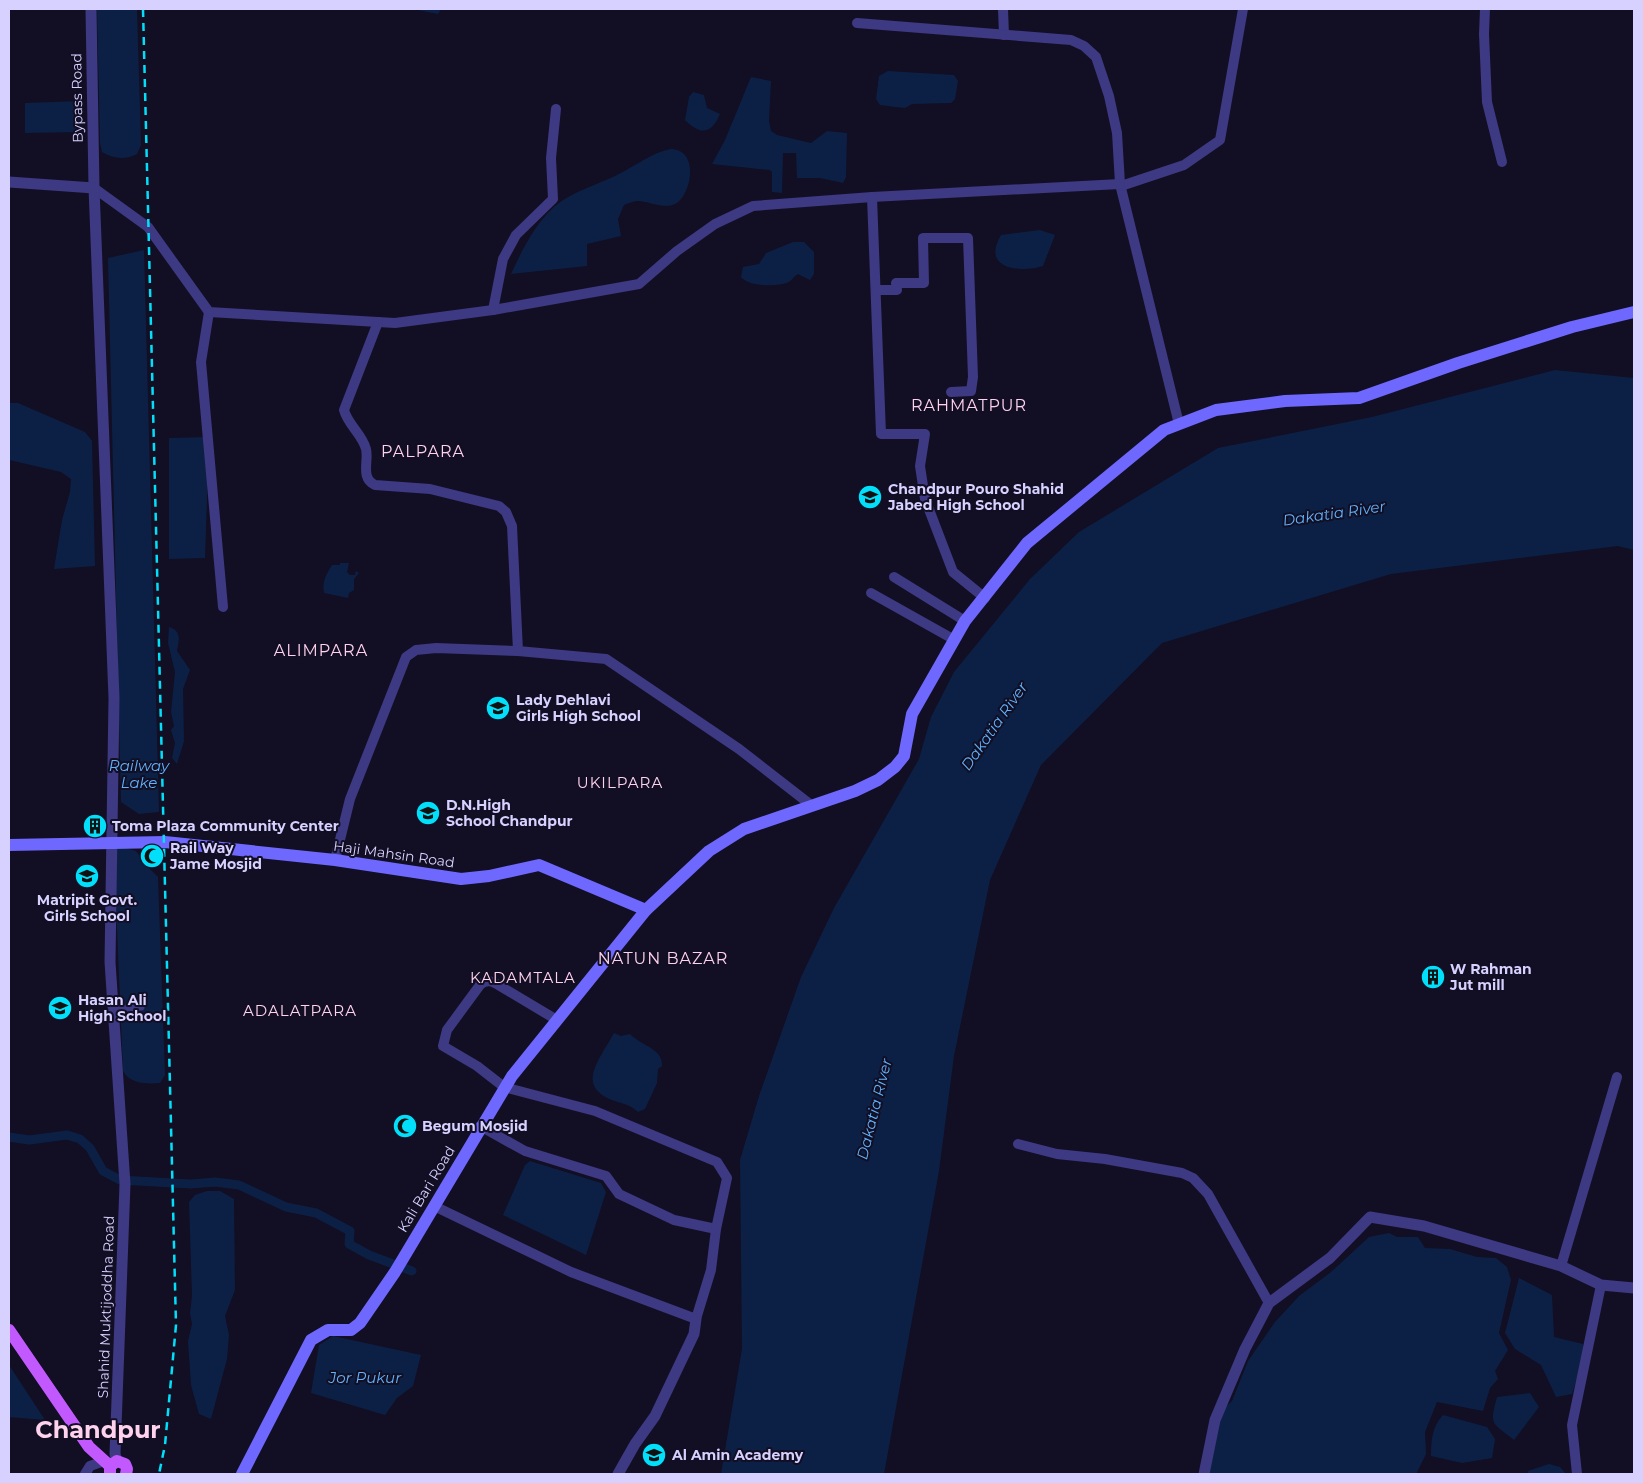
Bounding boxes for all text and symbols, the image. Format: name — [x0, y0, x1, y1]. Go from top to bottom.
street label: Bypass Road — [67, 53, 87, 143]
district label: RAHMATPUR — [911, 396, 1027, 415]
district label: PALPARA — [381, 442, 465, 461]
place label: Chandpur Pouro Shahid Jabed High School — [887, 480, 1064, 514]
school or university icon: Chandpur Pouro Shahid Jabed High School — [857, 484, 883, 510]
water label: Dakatia River — [1281, 496, 1387, 530]
district label: ALIMPARA — [274, 641, 368, 660]
water label: Dakatia River — [957, 677, 1032, 774]
place label: Lady Dehlavi Girls High School — [516, 691, 641, 725]
school or university icon: Lady Dehlavi Girls High School — [485, 695, 511, 721]
water label: Railway Lake — [109, 756, 170, 792]
district label: UKILPARA — [577, 773, 663, 792]
place label: D.N.High School Chandpur — [446, 796, 573, 830]
school or university icon: D.N.High School Chandpur — [415, 800, 441, 826]
building icon: Toma Plaza Community Center — [82, 813, 108, 839]
place label: Toma Plaza Community Center — [112, 817, 339, 835]
street label: Haji Mahsin Road — [332, 837, 456, 871]
place label: Rail Way Jame Mosjid — [169, 839, 262, 873]
mosque icon: Rail Way Jame Mosjid — [139, 843, 165, 869]
school or university icon: Matripit Govt. Girls School — [74, 863, 100, 889]
place label: Matripit Govt. Girls School — [37, 891, 137, 925]
district label: NATUN BAZAR — [598, 949, 728, 968]
place label: W Rahman Jut mill — [1449, 960, 1532, 994]
building icon: W Rahman Jut mill — [1420, 964, 1446, 990]
district label: KADAMTALA — [470, 968, 576, 987]
place label: Hasan Ali High School — [78, 991, 166, 1025]
school or university icon: Hasan Ali High School — [47, 995, 73, 1021]
district label: ADALATPARA — [243, 1001, 357, 1020]
water label: Dakatia River — [852, 1056, 896, 1161]
mosque icon: Begum Mosjid — [392, 1113, 418, 1139]
place label: Begum Mosjid — [422, 1117, 528, 1135]
street label: Kali Bari Road — [393, 1143, 459, 1235]
street label: Shahid Muktijoddha Road — [94, 1215, 118, 1399]
water label: Jor Pukur — [328, 1368, 402, 1387]
district label: Chandpur — [35, 1415, 161, 1444]
school or university icon: Al Amin Academy — [641, 1442, 667, 1468]
place label: Al Amin Academy — [671, 1446, 804, 1464]

